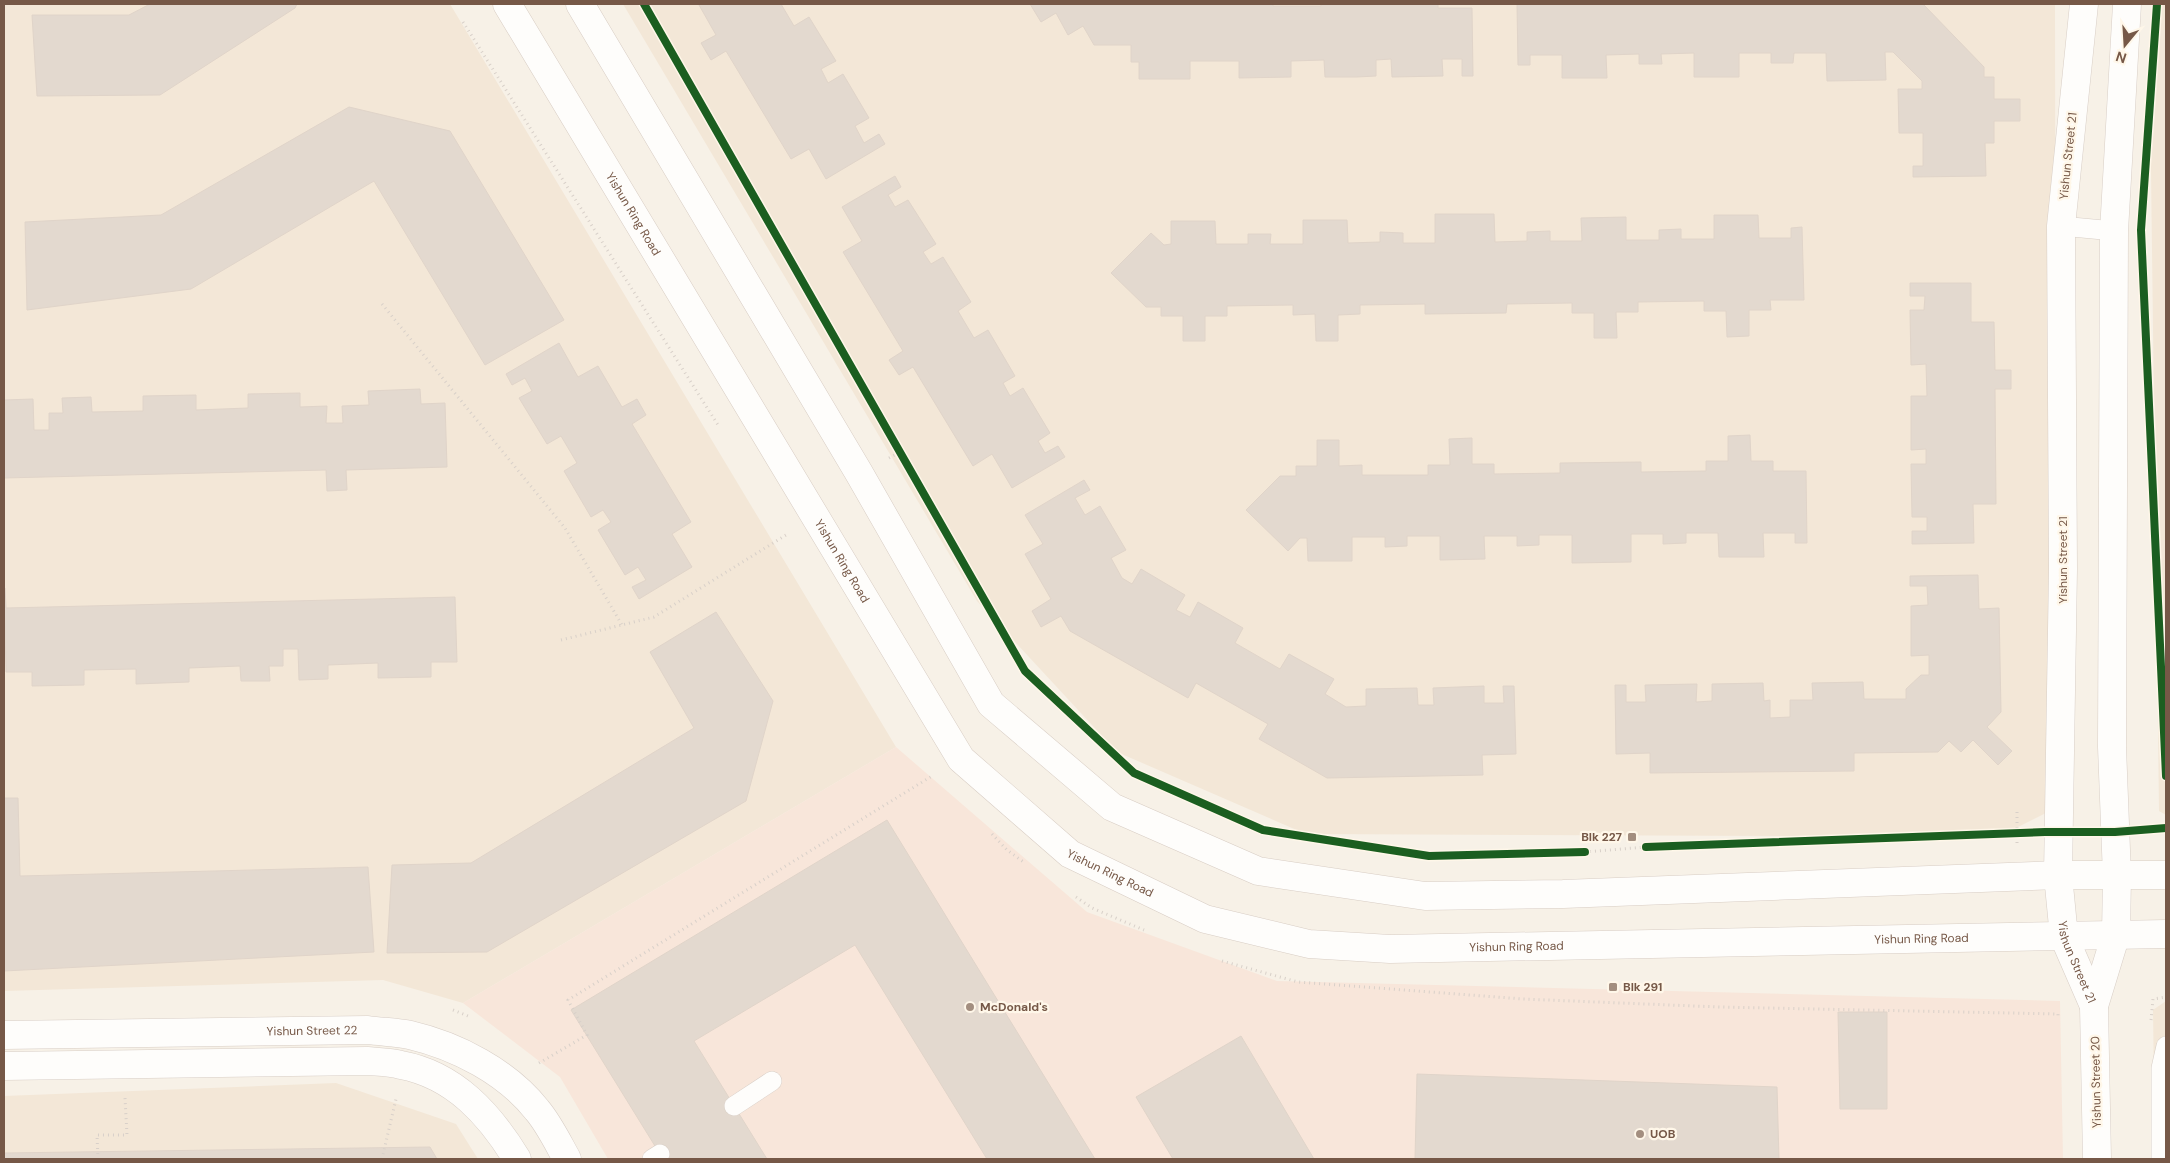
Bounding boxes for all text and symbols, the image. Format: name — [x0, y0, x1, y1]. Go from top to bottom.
north arrow — [2100, 20, 2150, 70]
text: N — [2113, 47, 2129, 68]
street label: Yishun Street 21 — [2055, 112, 2081, 200]
street label: Yishun Ring Road — [602, 169, 664, 259]
street label: Yishun Ring Road — [811, 516, 873, 606]
street label: Yishun Street 21 — [2055, 516, 2071, 604]
place label: Blk 227 — [1581, 829, 1623, 845]
marker: Blk 227 — [1626, 831, 1638, 843]
street label: Yishun Ring Road — [1064, 846, 1156, 901]
street label: Yishun Street 21 — [2054, 920, 2100, 1006]
street label: Yishun Ring Road — [1874, 930, 1969, 948]
street label: Yishun Ring Road — [1469, 938, 1564, 955]
place label: Blk 291 — [1623, 979, 1662, 995]
marker: Blk 291 — [1607, 981, 1619, 993]
place label: McDonald's — [980, 999, 1048, 1015]
marker: McDonald's — [964, 1001, 976, 1013]
street label: Yishun Street 22 — [266, 1022, 358, 1039]
street label: Yishun Street 20 — [2087, 1036, 2105, 1128]
place label: UOB — [1650, 1126, 1676, 1142]
marker: UOB — [1634, 1128, 1646, 1140]

